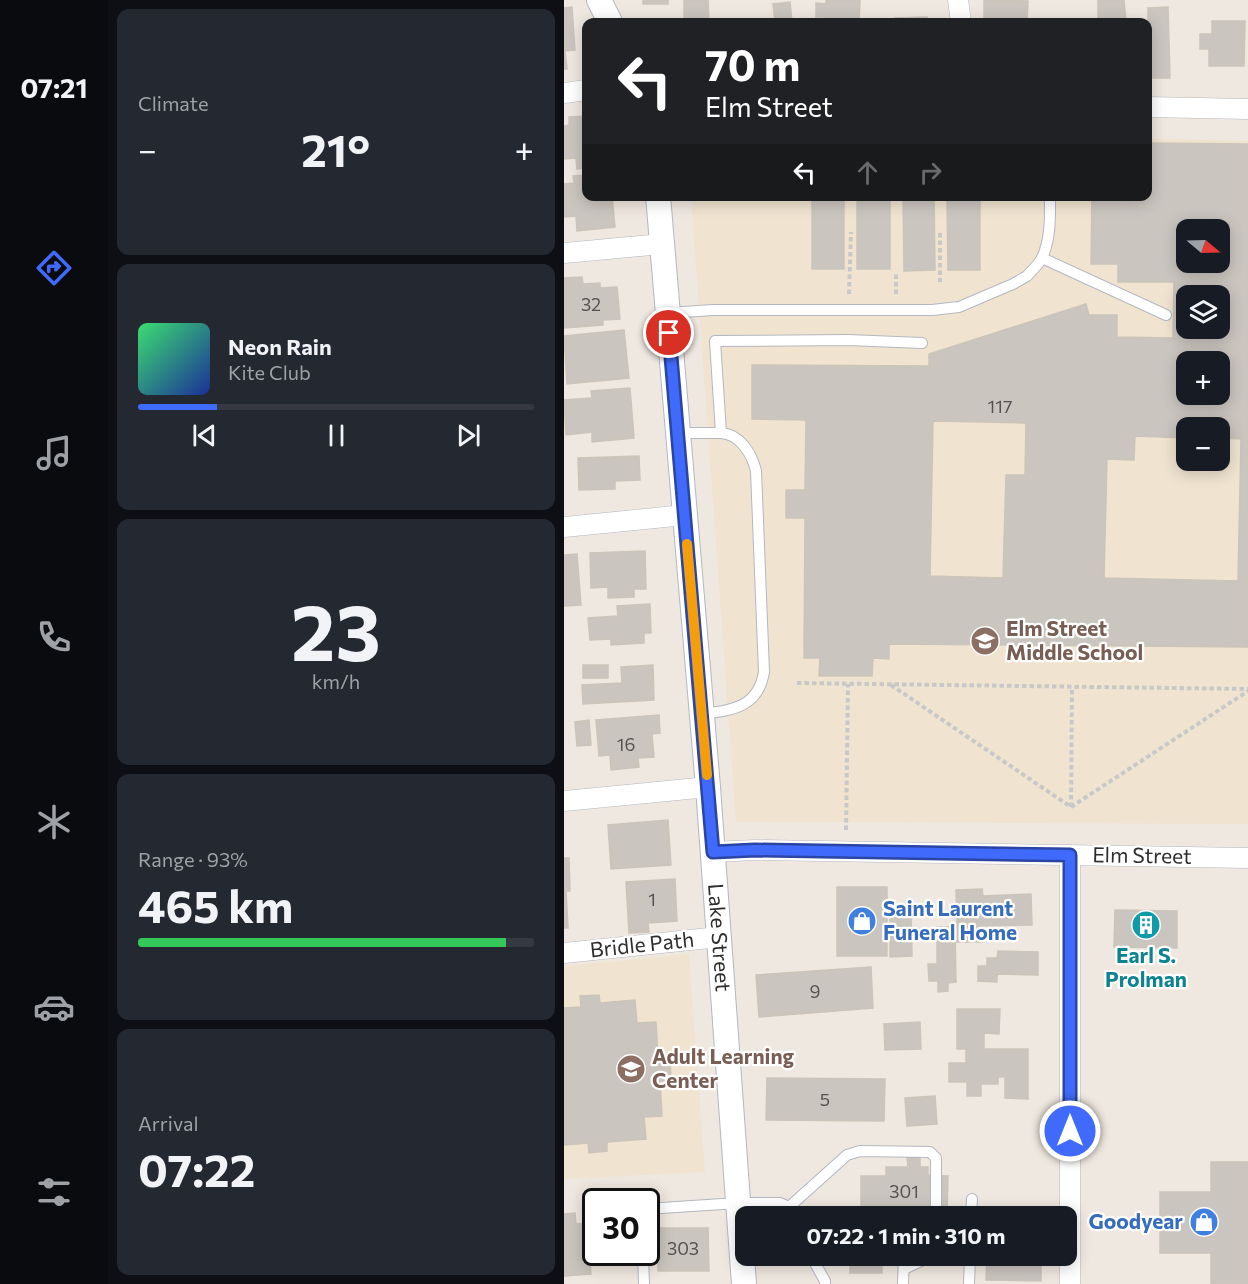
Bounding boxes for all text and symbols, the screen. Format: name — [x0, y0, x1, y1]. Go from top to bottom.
text: 70 m — [705, 38, 800, 90]
icon: left — [606, 42, 684, 120]
text: 07:21 — [20, 71, 88, 104]
text: Elm Street — [705, 90, 833, 123]
text: Climate — [138, 91, 208, 115]
text: 21° — [301, 121, 370, 176]
text: − — [138, 128, 157, 169]
text: + — [515, 128, 534, 169]
icon: left — [788, 156, 821, 189]
icon: ahead — [851, 156, 884, 189]
icon: right — [914, 156, 947, 189]
north arrow — [1176, 219, 1230, 273]
map controls — [1176, 219, 1230, 471]
icon: directions — [33, 247, 75, 289]
button: layers — [1176, 285, 1230, 339]
house number: 32 — [581, 293, 601, 315]
pin — [643, 307, 694, 358]
icon: arrive — [652, 316, 685, 349]
text: Neon Rain — [228, 333, 332, 360]
button: + — [1176, 351, 1230, 405]
text: Kite Club — [228, 360, 311, 384]
house number: 117 — [988, 395, 1012, 417]
button: − — [1176, 417, 1230, 471]
icon: previous — [188, 419, 221, 452]
icon: pause — [320, 419, 353, 452]
icon: next — [452, 419, 485, 452]
icon: music — [33, 432, 75, 474]
text: 23 — [291, 582, 381, 677]
place label: Elm Street Middle School — [1006, 615, 1143, 664]
icon: phone — [33, 616, 75, 658]
school or university icon: Elm Street Middle School — [969, 625, 1001, 657]
text: km/h — [312, 669, 360, 693]
house number: 16 — [617, 733, 635, 755]
icon: climate — [33, 801, 75, 843]
street label: Elm Street — [1092, 841, 1192, 868]
text: Range · 93% — [138, 847, 248, 871]
text: 465 km — [138, 877, 293, 932]
street label: Lake Street — [704, 882, 737, 992]
house number: 1 — [648, 888, 656, 910]
place label: Saint Laurent Funeral Home — [883, 895, 1017, 944]
shop icon: Saint Laurent Funeral Home — [846, 905, 878, 937]
building icon: Earl S. Prolman — [1130, 909, 1162, 941]
street label: Bridle Path — [588, 926, 695, 961]
place label: Earl S. Prolman — [1105, 942, 1187, 991]
house number: 9 — [810, 980, 820, 1002]
icon: car — [33, 986, 75, 1028]
place label: Adult Learning Center — [652, 1043, 795, 1092]
school or university icon: Adult Learning Center — [615, 1053, 647, 1085]
house number: 5 — [820, 1088, 830, 1110]
position arrow — [1038, 1099, 1102, 1163]
text: Arrival — [138, 1111, 199, 1135]
text: 07:22 — [138, 1141, 255, 1196]
icon: filters — [33, 1171, 75, 1213]
house number: 301 — [889, 1180, 919, 1202]
speed limit sign: 30 — [582, 1188, 660, 1266]
shop icon: Goodyear — [1188, 1206, 1220, 1238]
place label: Goodyear — [1088, 1208, 1183, 1233]
text: 07:22 · 1 min · 310 m — [807, 1222, 1005, 1249]
house number: 303 — [667, 1237, 699, 1259]

